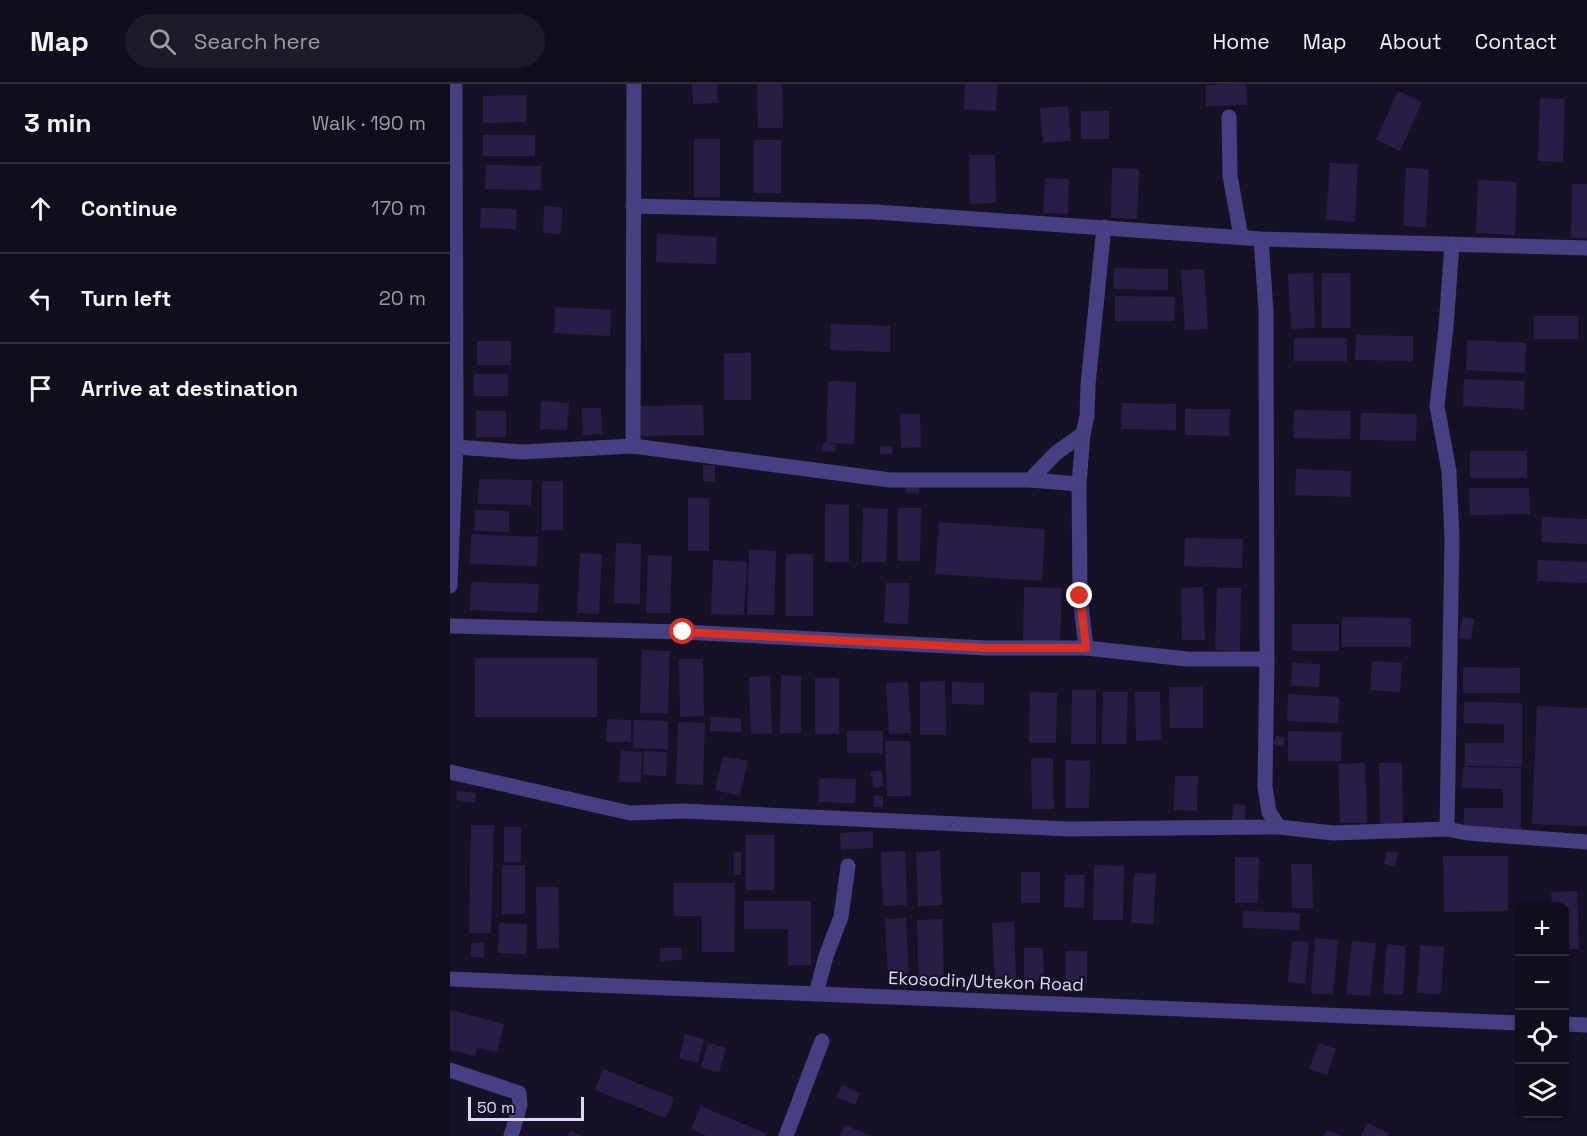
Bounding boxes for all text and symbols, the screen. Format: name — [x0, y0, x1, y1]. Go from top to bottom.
search box — [125, 14, 545, 68]
text: Map — [30, 23, 89, 59]
icon: search — [146, 25, 179, 58]
text: Search here — [194, 27, 321, 55]
text: Home — [1212, 28, 1270, 55]
text: Map — [1303, 28, 1347, 55]
text: About — [1380, 28, 1442, 55]
text: Contact — [1475, 28, 1557, 55]
text: 3 min — [24, 106, 92, 140]
text: Walk · 190 m — [312, 110, 426, 136]
icon: ahead — [24, 192, 57, 225]
text: Continue — [81, 194, 177, 222]
text: 170 m — [371, 195, 426, 221]
icon: left — [24, 282, 57, 315]
text: Turn left — [81, 284, 171, 312]
text: 20 m — [379, 285, 426, 311]
icon: arrive — [24, 372, 57, 405]
text: Arrive at destination — [81, 374, 298, 402]
route end — [1066, 582, 1092, 608]
route start — [669, 618, 695, 644]
map controls — [1515, 902, 1569, 1118]
button: + — [1515, 902, 1569, 956]
button: − — [1515, 956, 1569, 1010]
street label: Ekosodin/Utekon Road — [888, 966, 1084, 996]
button: locate — [1515, 1010, 1569, 1064]
button: layers — [1515, 1064, 1569, 1118]
scale bar — [468, 1094, 584, 1122]
text: 50 m — [477, 1097, 515, 1118]

